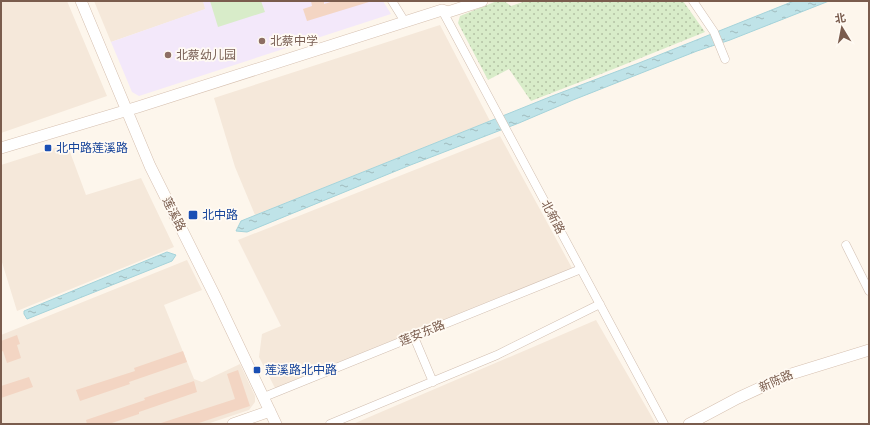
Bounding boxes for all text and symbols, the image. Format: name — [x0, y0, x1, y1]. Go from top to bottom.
north arrow — [822, 8, 862, 48]
text: 北 — [834, 10, 847, 25]
place label: 北蔡中学 — [270, 33, 318, 47]
marker: 北蔡中学 — [257, 36, 267, 46]
place label: 北蔡幼儿园 — [176, 47, 236, 61]
marker: 北蔡幼儿园 — [163, 50, 173, 60]
place label: 北中路莲溪路 — [56, 140, 128, 154]
marker: 北中路莲溪路 — [43, 143, 53, 153]
street label: 莲溪路 — [160, 194, 189, 233]
street label: 北新路 — [539, 197, 569, 236]
place label: 北中路 — [202, 207, 238, 221]
marker: 北中路 — [187, 209, 199, 221]
street label: 莲安东路 — [397, 317, 447, 348]
place label: 莲溪路北中路 — [265, 362, 337, 376]
marker: 莲溪路北中路 — [252, 365, 262, 375]
street label: 新陈路 — [756, 366, 795, 394]

